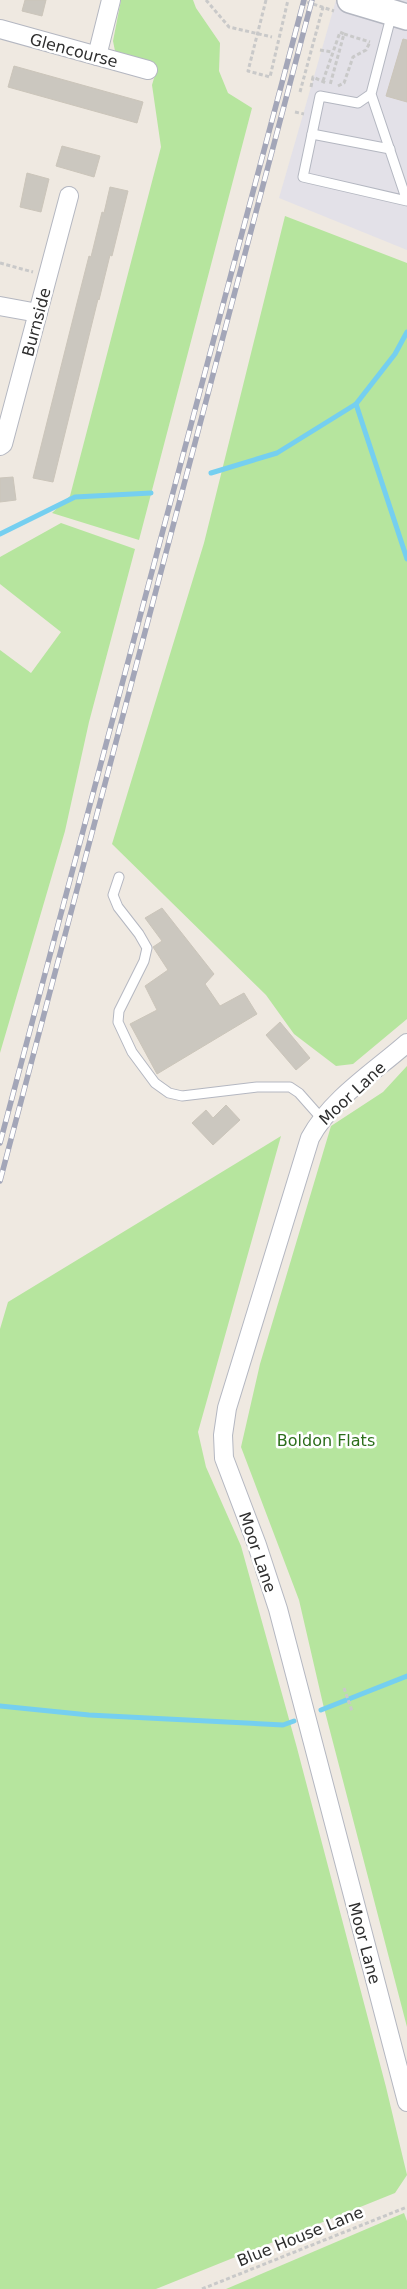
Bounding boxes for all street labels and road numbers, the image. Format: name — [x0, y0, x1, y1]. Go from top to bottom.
street label: Glencourse — [28, 30, 120, 71]
street label: Burnside — [18, 286, 55, 359]
street label: Moor Lane — [315, 1058, 389, 1129]
street label: Moor Lane — [235, 1509, 280, 1595]
street label: Moor Lane — [345, 1900, 385, 1986]
street label: Blue House Lane — [234, 2202, 366, 2270]

